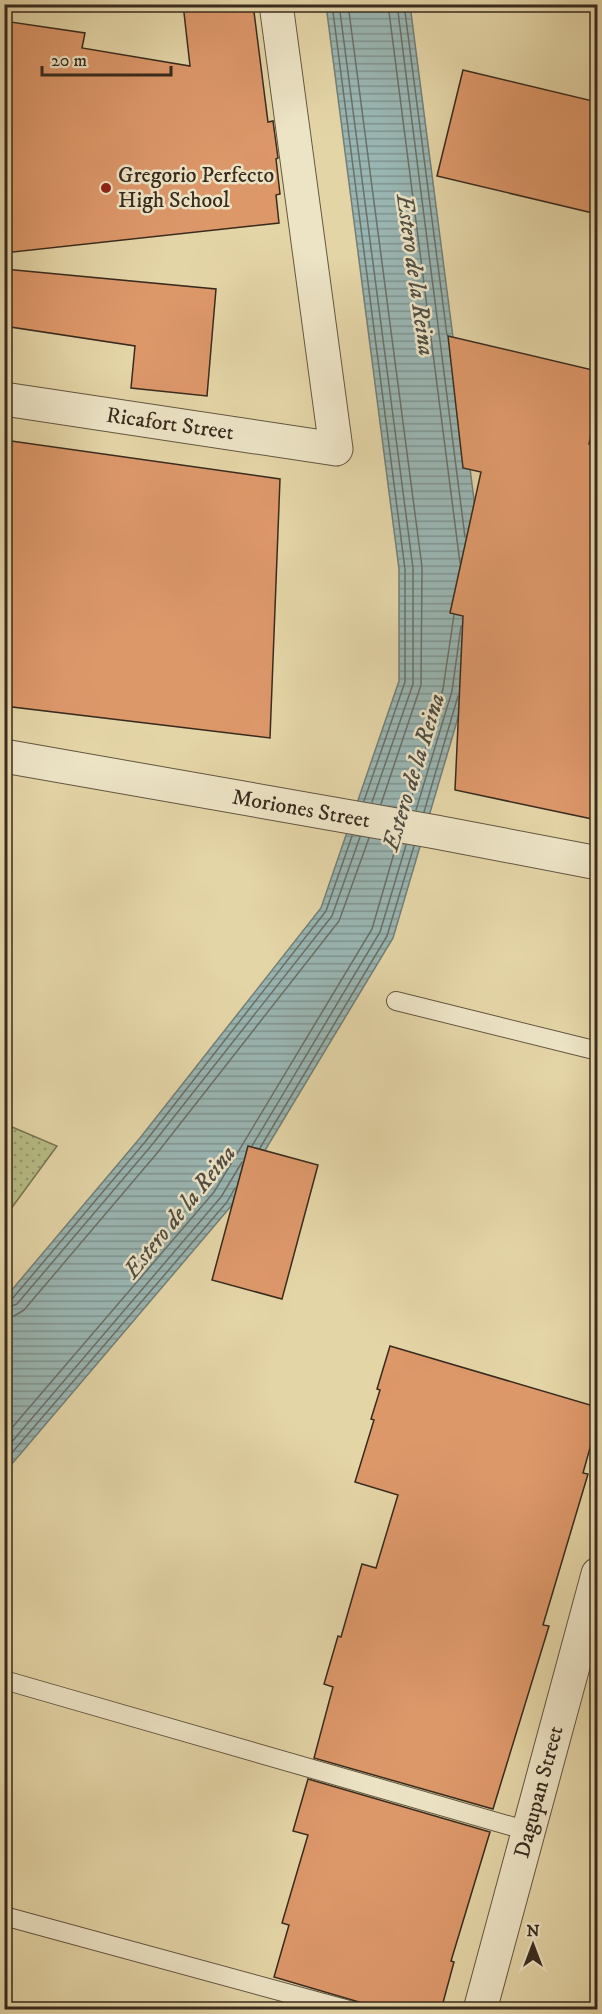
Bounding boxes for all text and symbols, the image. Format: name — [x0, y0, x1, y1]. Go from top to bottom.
scale bar — [42, 39, 171, 77]
text: 20 m — [51, 50, 87, 72]
place label: Gregorio Perfecto High School — [118, 162, 274, 214]
marker: Gregorio Perfecto High School — [99, 181, 113, 195]
water label: Estero de la Reina — [389, 190, 441, 358]
street label: Ricafort Street — [104, 402, 236, 446]
water label: Estero de la Reina — [375, 690, 452, 856]
street label: Moriones Street — [230, 784, 372, 834]
water label: Estero de la Reina — [116, 1139, 243, 1286]
street label: Dagupan Street — [508, 1723, 570, 1861]
north arrow — [503, 1915, 563, 1975]
text: N — [526, 1921, 540, 1941]

